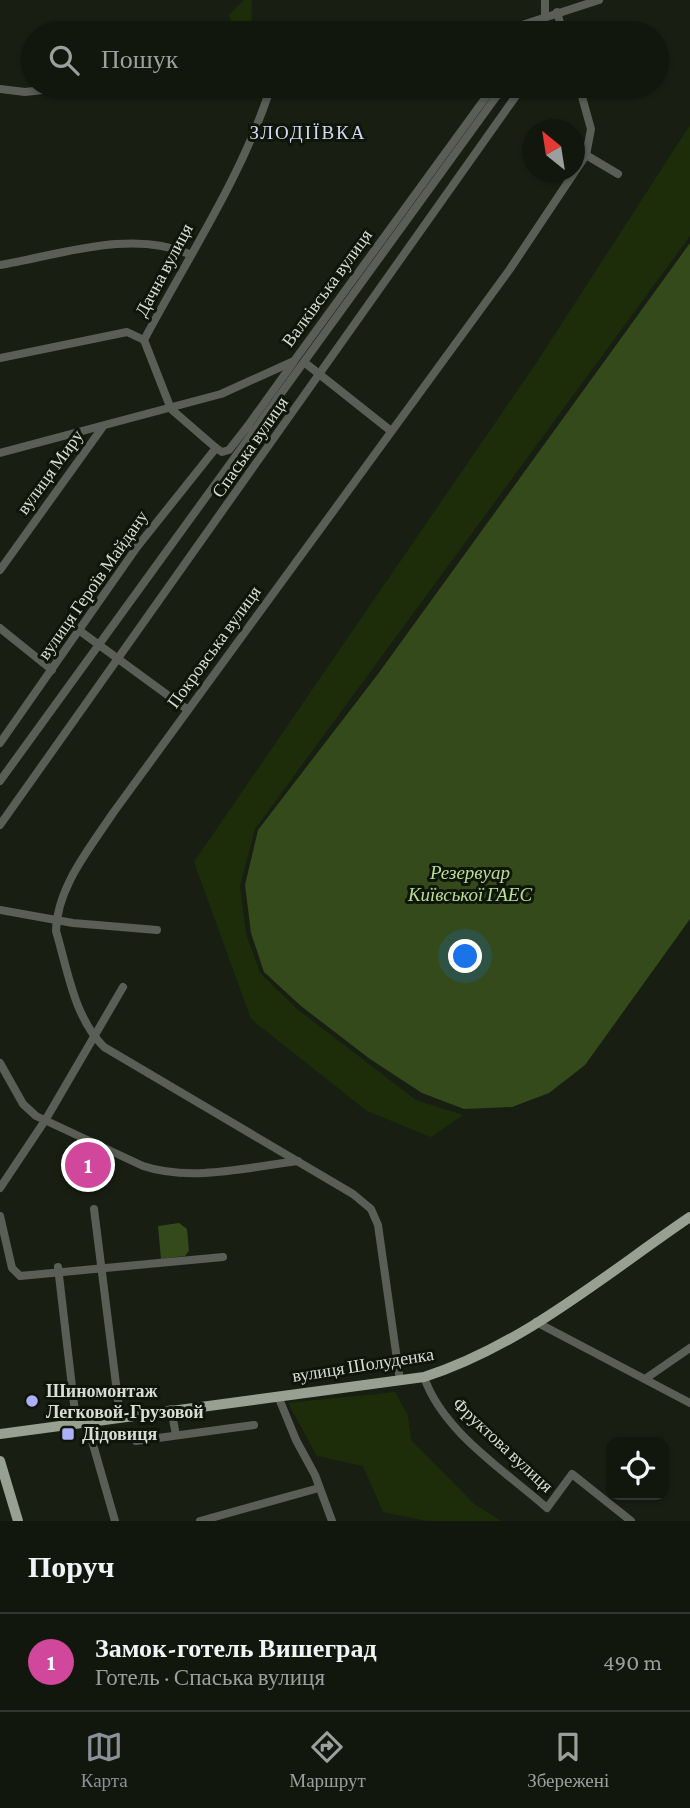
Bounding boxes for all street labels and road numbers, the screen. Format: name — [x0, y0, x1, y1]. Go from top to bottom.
street label: Дачна вулиця — [131, 220, 197, 320]
street label: Валківська вулиця — [278, 226, 376, 350]
street label: Спаська вулиця — [208, 393, 292, 501]
street label: вулиця Миру — [13, 426, 87, 518]
street label: вулиця Героїв Майдану — [34, 507, 152, 663]
street label: Покровська вулиця — [163, 582, 265, 712]
street label: вулиця Шолуденка — [291, 1344, 435, 1386]
street label: Фруктова вулиця — [449, 1394, 557, 1496]

